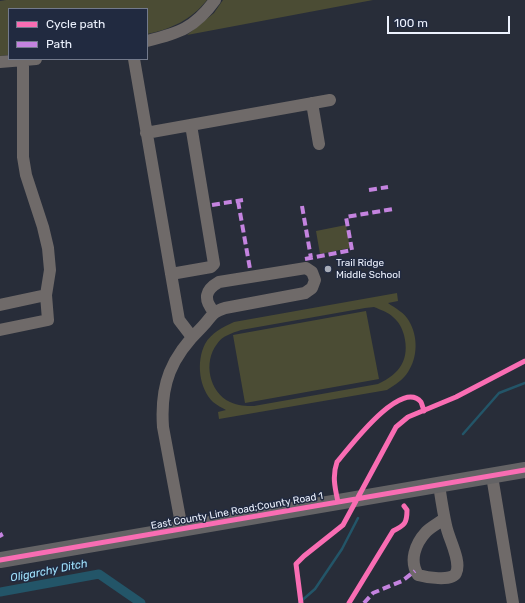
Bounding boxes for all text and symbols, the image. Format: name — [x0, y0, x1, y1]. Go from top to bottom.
legend — [8, 8, 148, 60]
scale bar — [389, 8, 512, 34]
text: 100 m — [394, 16, 428, 30]
text: Cycle path — [46, 17, 105, 31]
text: Path — [46, 37, 72, 51]
place label: Trail Ridge Middle School — [336, 257, 400, 280]
marker: Trail Ridge Middle School — [323, 264, 333, 274]
street label: East County Line Road;County Road 1 — [150, 490, 324, 532]
water label: Oligarchy Ditch — [9, 557, 89, 585]

